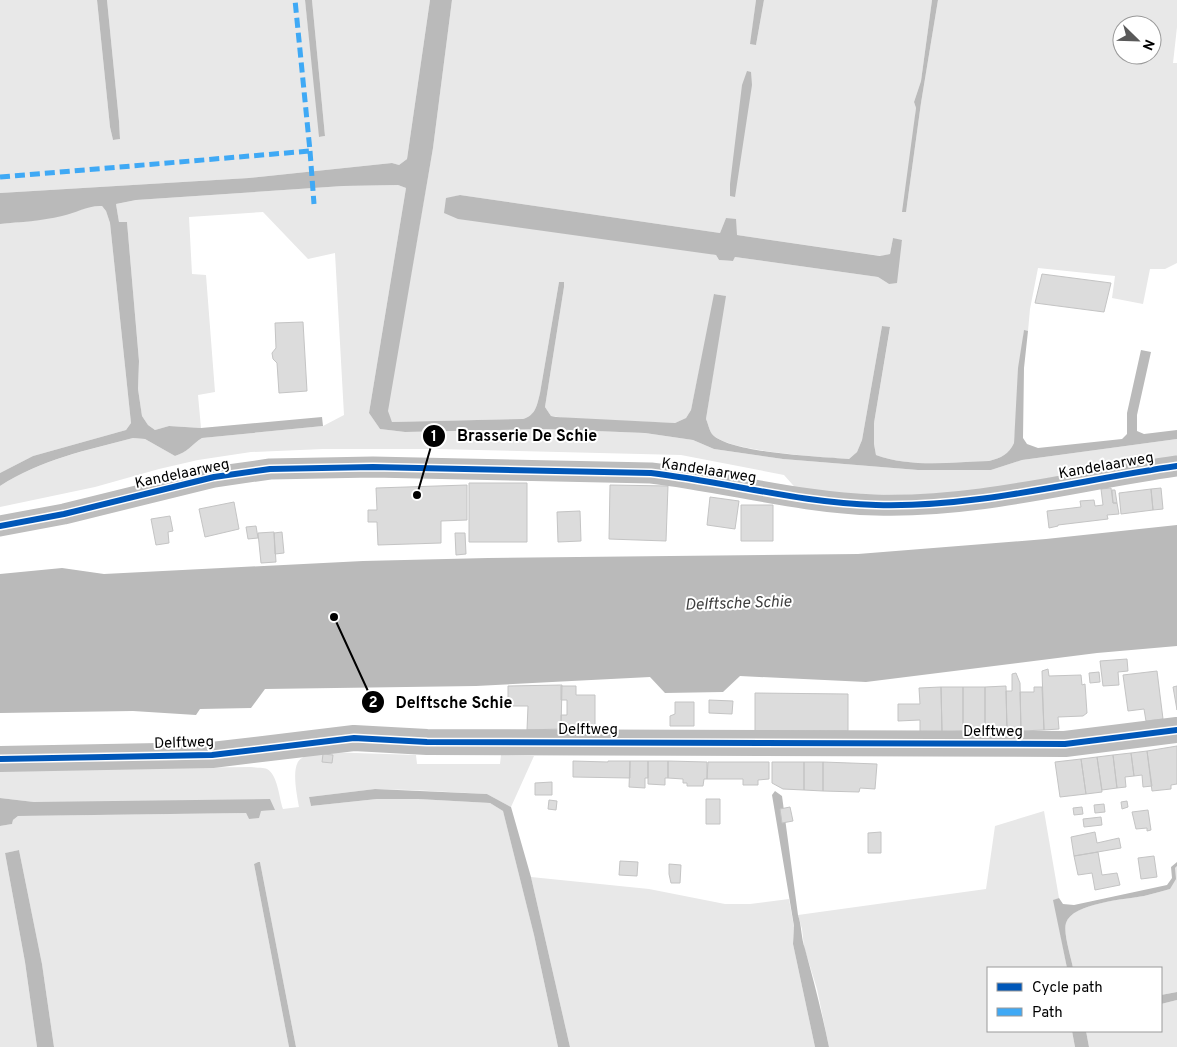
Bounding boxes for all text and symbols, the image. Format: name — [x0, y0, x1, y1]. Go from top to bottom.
north arrow — [1112, 15, 1162, 65]
text: N — [1138, 37, 1157, 52]
callout: Brasserie De Schie — [422, 420, 607, 451]
text: Brasserie De Schie — [457, 427, 597, 447]
text: 1 — [431, 428, 437, 447]
street label: Kandelaarweg — [1057, 449, 1155, 484]
street label: Kandelaarweg — [133, 455, 231, 494]
street label: Kandelaarweg — [660, 455, 758, 488]
water label: Delftsche Schie — [685, 592, 792, 616]
callout: Delftsche Schie — [360, 687, 522, 718]
text: 2 — [368, 694, 378, 713]
text: Delftsche Schie — [396, 694, 513, 714]
street label: Delftweg — [558, 721, 618, 740]
street label: Delftweg — [963, 723, 1023, 742]
street label: Delftweg — [154, 733, 214, 754]
legend — [987, 967, 1162, 1032]
text: Cycle path — [1032, 979, 1103, 998]
text: Path — [1032, 1004, 1063, 1023]

